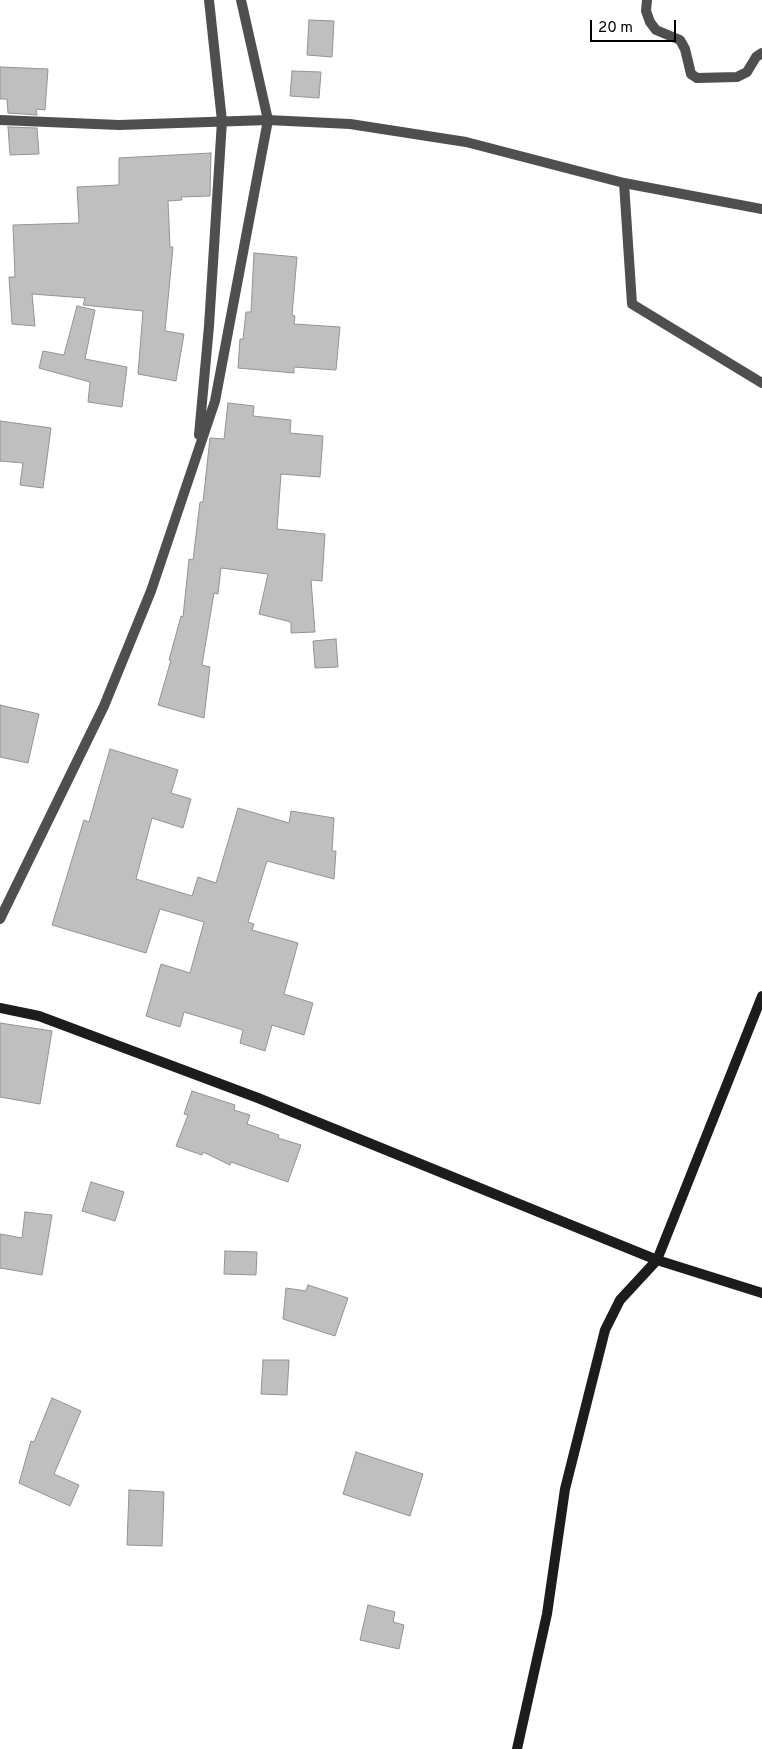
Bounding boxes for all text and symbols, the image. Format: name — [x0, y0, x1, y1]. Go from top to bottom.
scale bar — [592, 10, 678, 42]
text: 20 m — [598, 19, 633, 38]

